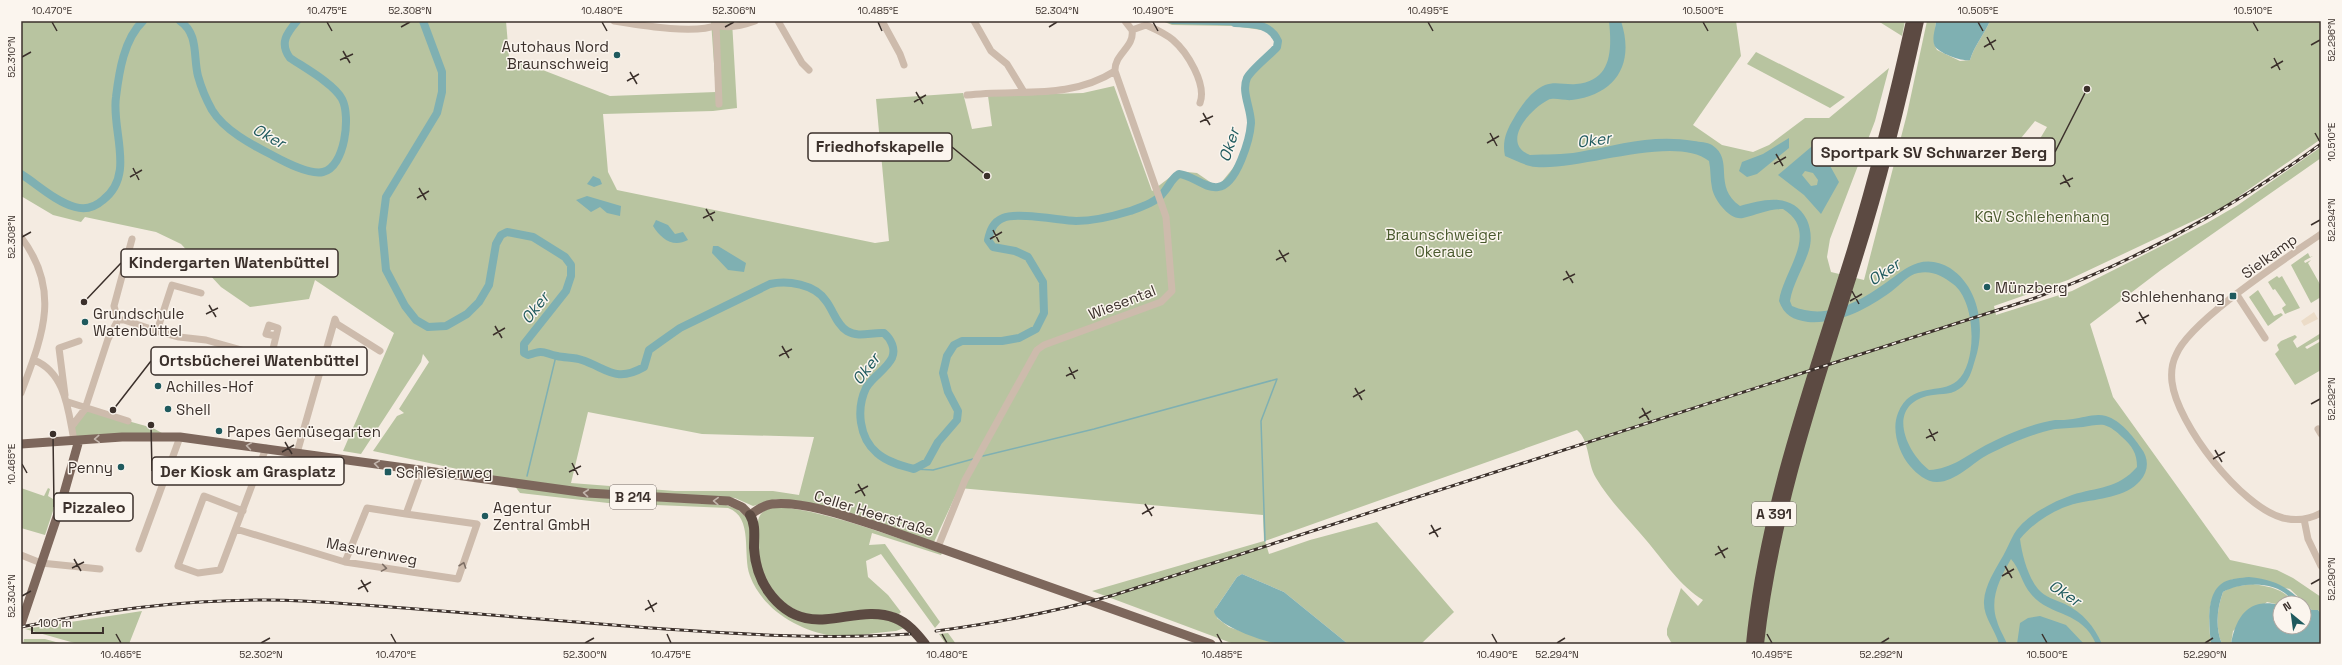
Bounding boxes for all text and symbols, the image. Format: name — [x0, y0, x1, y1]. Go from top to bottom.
text: 10.470°E — [32, 4, 73, 17]
text: 10.475°E — [307, 4, 347, 17]
text: 52.308°N — [388, 4, 432, 17]
text: 10.480°E — [581, 4, 623, 17]
text: 52.306°N — [712, 4, 756, 17]
text: 10.485°E — [858, 4, 899, 17]
text: 52.304°N — [1035, 4, 1079, 17]
text: 10.490°E — [1132, 4, 1174, 17]
text: 10.495°E — [1408, 4, 1449, 17]
text: 10.500°E — [1682, 4, 1724, 17]
text: 10.505°E — [1958, 4, 1999, 17]
text: 10.510°E — [2234, 4, 2273, 17]
text: 52.296°N — [2325, 18, 2338, 62]
text: 52.310°N — [5, 36, 18, 78]
place label: Autohaus Nord Braunschweig — [502, 37, 609, 73]
marker: Autohaus Nord Braunschweig — [612, 50, 622, 60]
water label: Oker — [249, 119, 291, 154]
text: 10.510°E — [2325, 122, 2338, 161]
water label: Oker — [1214, 124, 1245, 165]
water label: Oker — [1576, 127, 1614, 153]
callout: Friedhofskapelle — [808, 133, 952, 161]
text: Friedhofskapelle — [816, 136, 944, 157]
callout: Sportpark SV Schwarzer Berg — [1812, 138, 2055, 166]
text: Sportpark SV Schwarzer Berg — [1821, 142, 2047, 163]
text: 52.294°N — [2325, 198, 2338, 242]
park label: KGV Schlehenhang — [1974, 207, 2110, 226]
text: 52.308°N — [5, 215, 18, 259]
park label: Braunschweiger Okeraue — [1386, 225, 1503, 261]
street label: Sielkamp — [2237, 229, 2301, 283]
callout: Kindergarten Watenbüttel — [121, 249, 338, 277]
text: Kindergarten Watenbüttel — [129, 252, 329, 273]
water label: Oker — [1864, 253, 1906, 290]
place label: Münzberg — [1995, 278, 2068, 297]
street label: Wiesental — [1086, 280, 1158, 324]
marker: Münzberg — [1982, 282, 1992, 292]
water label: Oker — [516, 286, 555, 328]
place label: Schlehenhang — [2121, 287, 2225, 306]
marker: Schlehenhang — [2228, 291, 2238, 301]
place label: Grundschule Watenbüttel — [93, 304, 184, 340]
marker: Grundschule Watenbüttel — [80, 317, 90, 327]
callout: Ortsbücherei Watenbüttel — [151, 347, 367, 375]
water label: Oker — [847, 347, 886, 389]
text: Ortsbücherei Watenbüttel — [159, 350, 359, 371]
place label: Achilles-Hof — [166, 377, 254, 396]
text: 52.292°N — [2325, 377, 2338, 421]
marker: Achilles-Hof — [153, 381, 163, 391]
place label: Shell — [176, 400, 211, 419]
marker: Shell — [163, 404, 173, 414]
place label: Papes Gemüsegarten — [227, 422, 381, 441]
marker: Papes Gemüsegarten — [214, 426, 224, 436]
one-way arrow — [94, 434, 100, 443]
one-way arrow — [246, 442, 252, 451]
text: 10.465°E — [5, 443, 18, 484]
callout: Der Kiosk am Grasplatz — [152, 457, 344, 485]
place label: Penny — [68, 458, 113, 477]
one-way arrow — [374, 460, 380, 469]
text: Der Kiosk am Grasplatz — [160, 461, 336, 482]
marker: Penny — [116, 462, 126, 472]
place label: Schlesierweg — [396, 463, 492, 482]
marker: Schlesierweg — [383, 467, 393, 477]
road number: B 214 — [610, 485, 656, 509]
street label: Celler Heerstraße — [812, 486, 936, 540]
one-way arrow — [583, 488, 589, 497]
callout: Pizzaleo — [54, 493, 133, 521]
one-way arrow — [713, 496, 719, 505]
text: Pizzaleo — [62, 497, 126, 518]
place label: Agentur Zentral GmbH — [493, 498, 590, 534]
road number: A 391 — [1752, 502, 1796, 526]
marker: Agentur Zentral GmbH — [480, 511, 490, 521]
street label: Masurenweg — [325, 533, 419, 569]
text: 52.290°N — [2325, 557, 2338, 601]
one-way arrow — [458, 562, 467, 569]
one-way arrow — [381, 563, 387, 572]
text: 52.304°N — [5, 574, 18, 618]
water label: Oker — [2045, 575, 2087, 612]
north arrow — [2272, 595, 2312, 635]
text: N — [2281, 598, 2294, 614]
scale bar — [32, 609, 103, 635]
text: 100 m — [38, 615, 72, 631]
text: 10.465°E — [101, 648, 142, 661]
text: 52.302°N — [239, 648, 283, 661]
text: 10.470°E — [376, 648, 417, 661]
text: 52.300°N — [563, 648, 607, 661]
text: 10.475°E — [651, 648, 691, 661]
text: 10.480°E — [926, 648, 968, 661]
text: 10.485°E — [1202, 648, 1243, 661]
text: 10.490°E — [1476, 648, 1518, 661]
text: 52.294°N — [1535, 648, 1579, 661]
text: 10.495°E — [1752, 648, 1793, 661]
text: 52.292°N — [1859, 648, 1903, 661]
text: 10.500°E — [2026, 648, 2068, 661]
text: 52.290°N — [2183, 648, 2227, 661]

